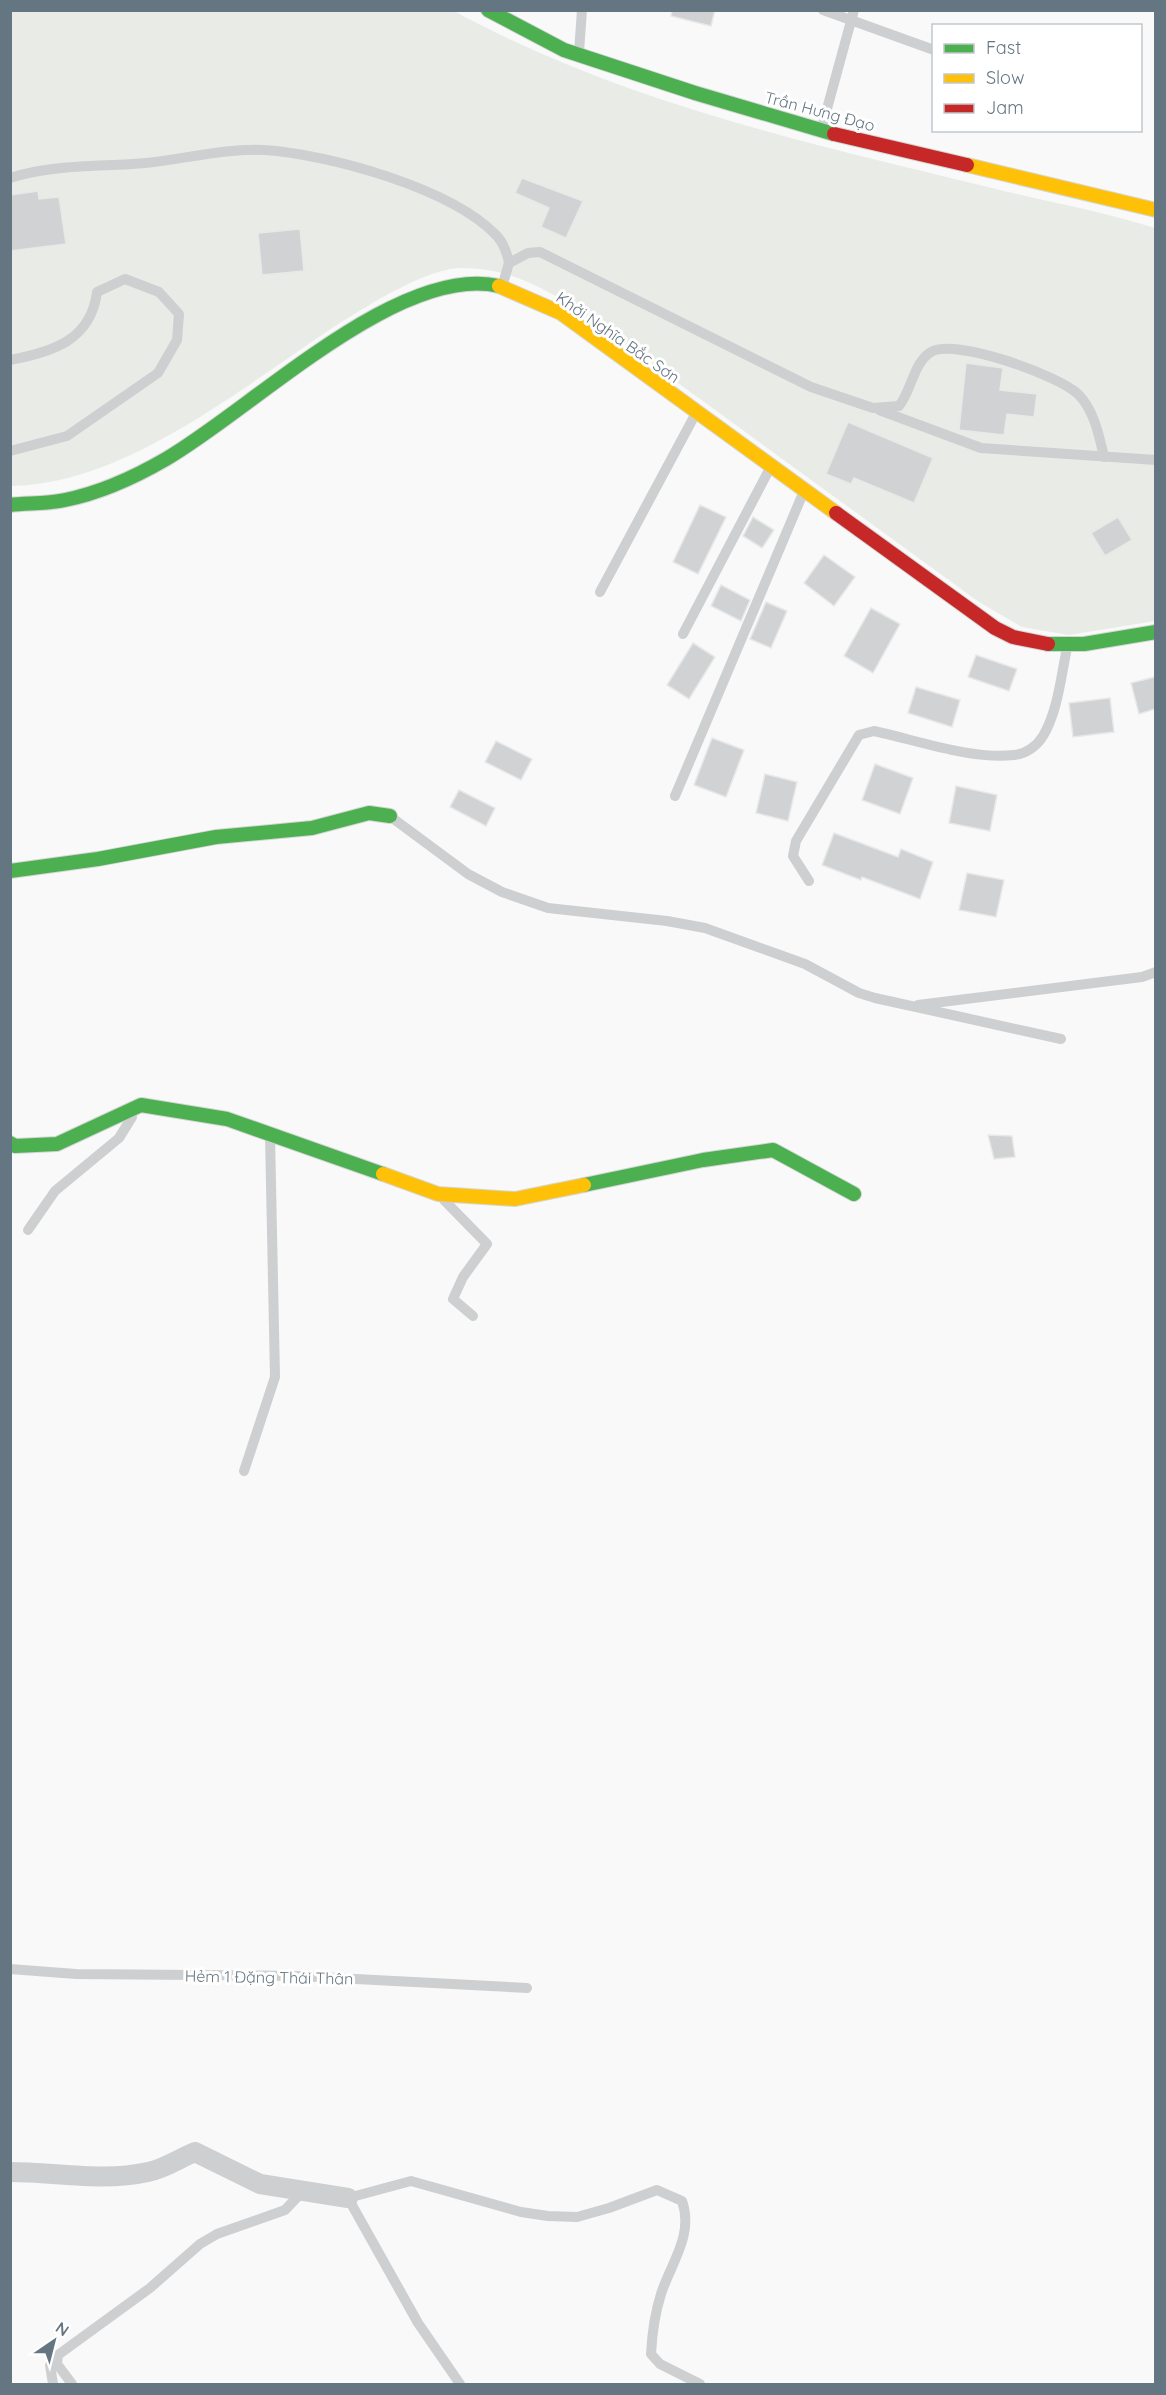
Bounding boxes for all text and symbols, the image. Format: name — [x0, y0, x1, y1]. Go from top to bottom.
legend — [932, 24, 1142, 132]
text: Fast — [986, 36, 1021, 59]
text: Slow — [986, 66, 1024, 89]
street label: Trần Hưng Đạo — [763, 87, 877, 135]
text: Jam — [986, 96, 1024, 119]
street label: Khởi Nghĩa Bắc Sơn — [552, 287, 684, 387]
street label: Hẻm 1 Đặng Thái Thân — [185, 1966, 353, 1988]
north arrow — [24, 2311, 84, 2371]
text: N — [52, 2317, 73, 2340]

